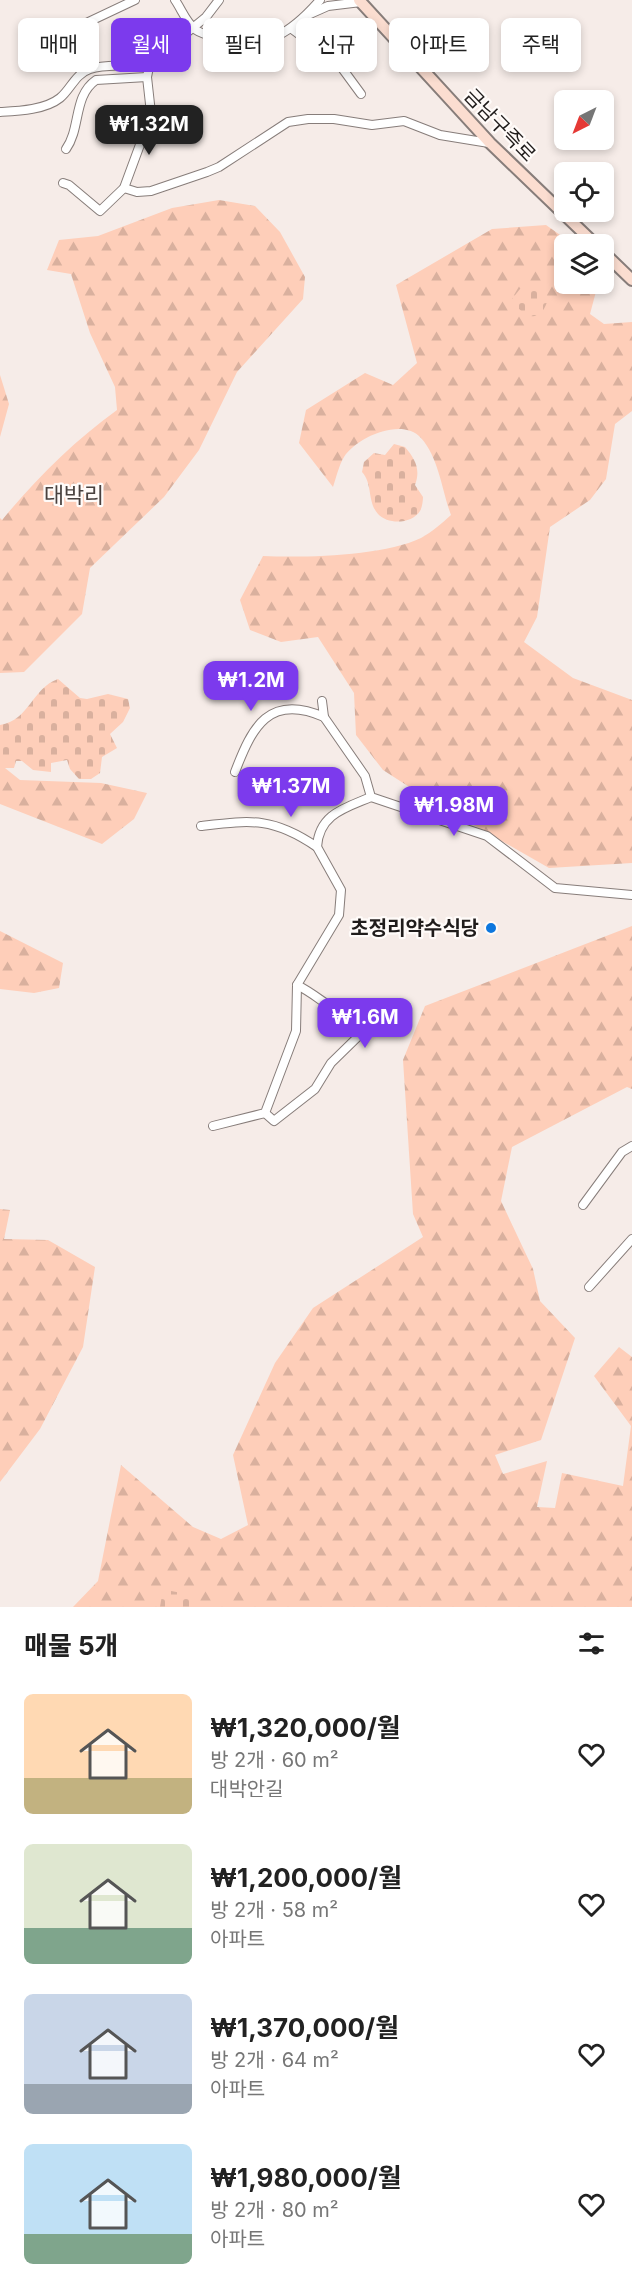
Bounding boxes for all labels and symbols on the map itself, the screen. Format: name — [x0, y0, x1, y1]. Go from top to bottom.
street label: 금남구즉로 — [459, 84, 541, 166]
north arrow — [554, 90, 614, 150]
pin: ₩1.32M — [100, 105, 198, 156]
district label: 대박리 — [44, 482, 104, 508]
pin: ₩1.2M — [209, 661, 293, 712]
pin: ₩1.37M — [242, 767, 340, 818]
pin: ₩1.98M — [405, 786, 503, 837]
place label: 초정리약수식당 — [350, 916, 479, 940]
marker: 초정리약수식당 — [484, 921, 498, 935]
pin: ₩1.6M — [323, 998, 407, 1049]

